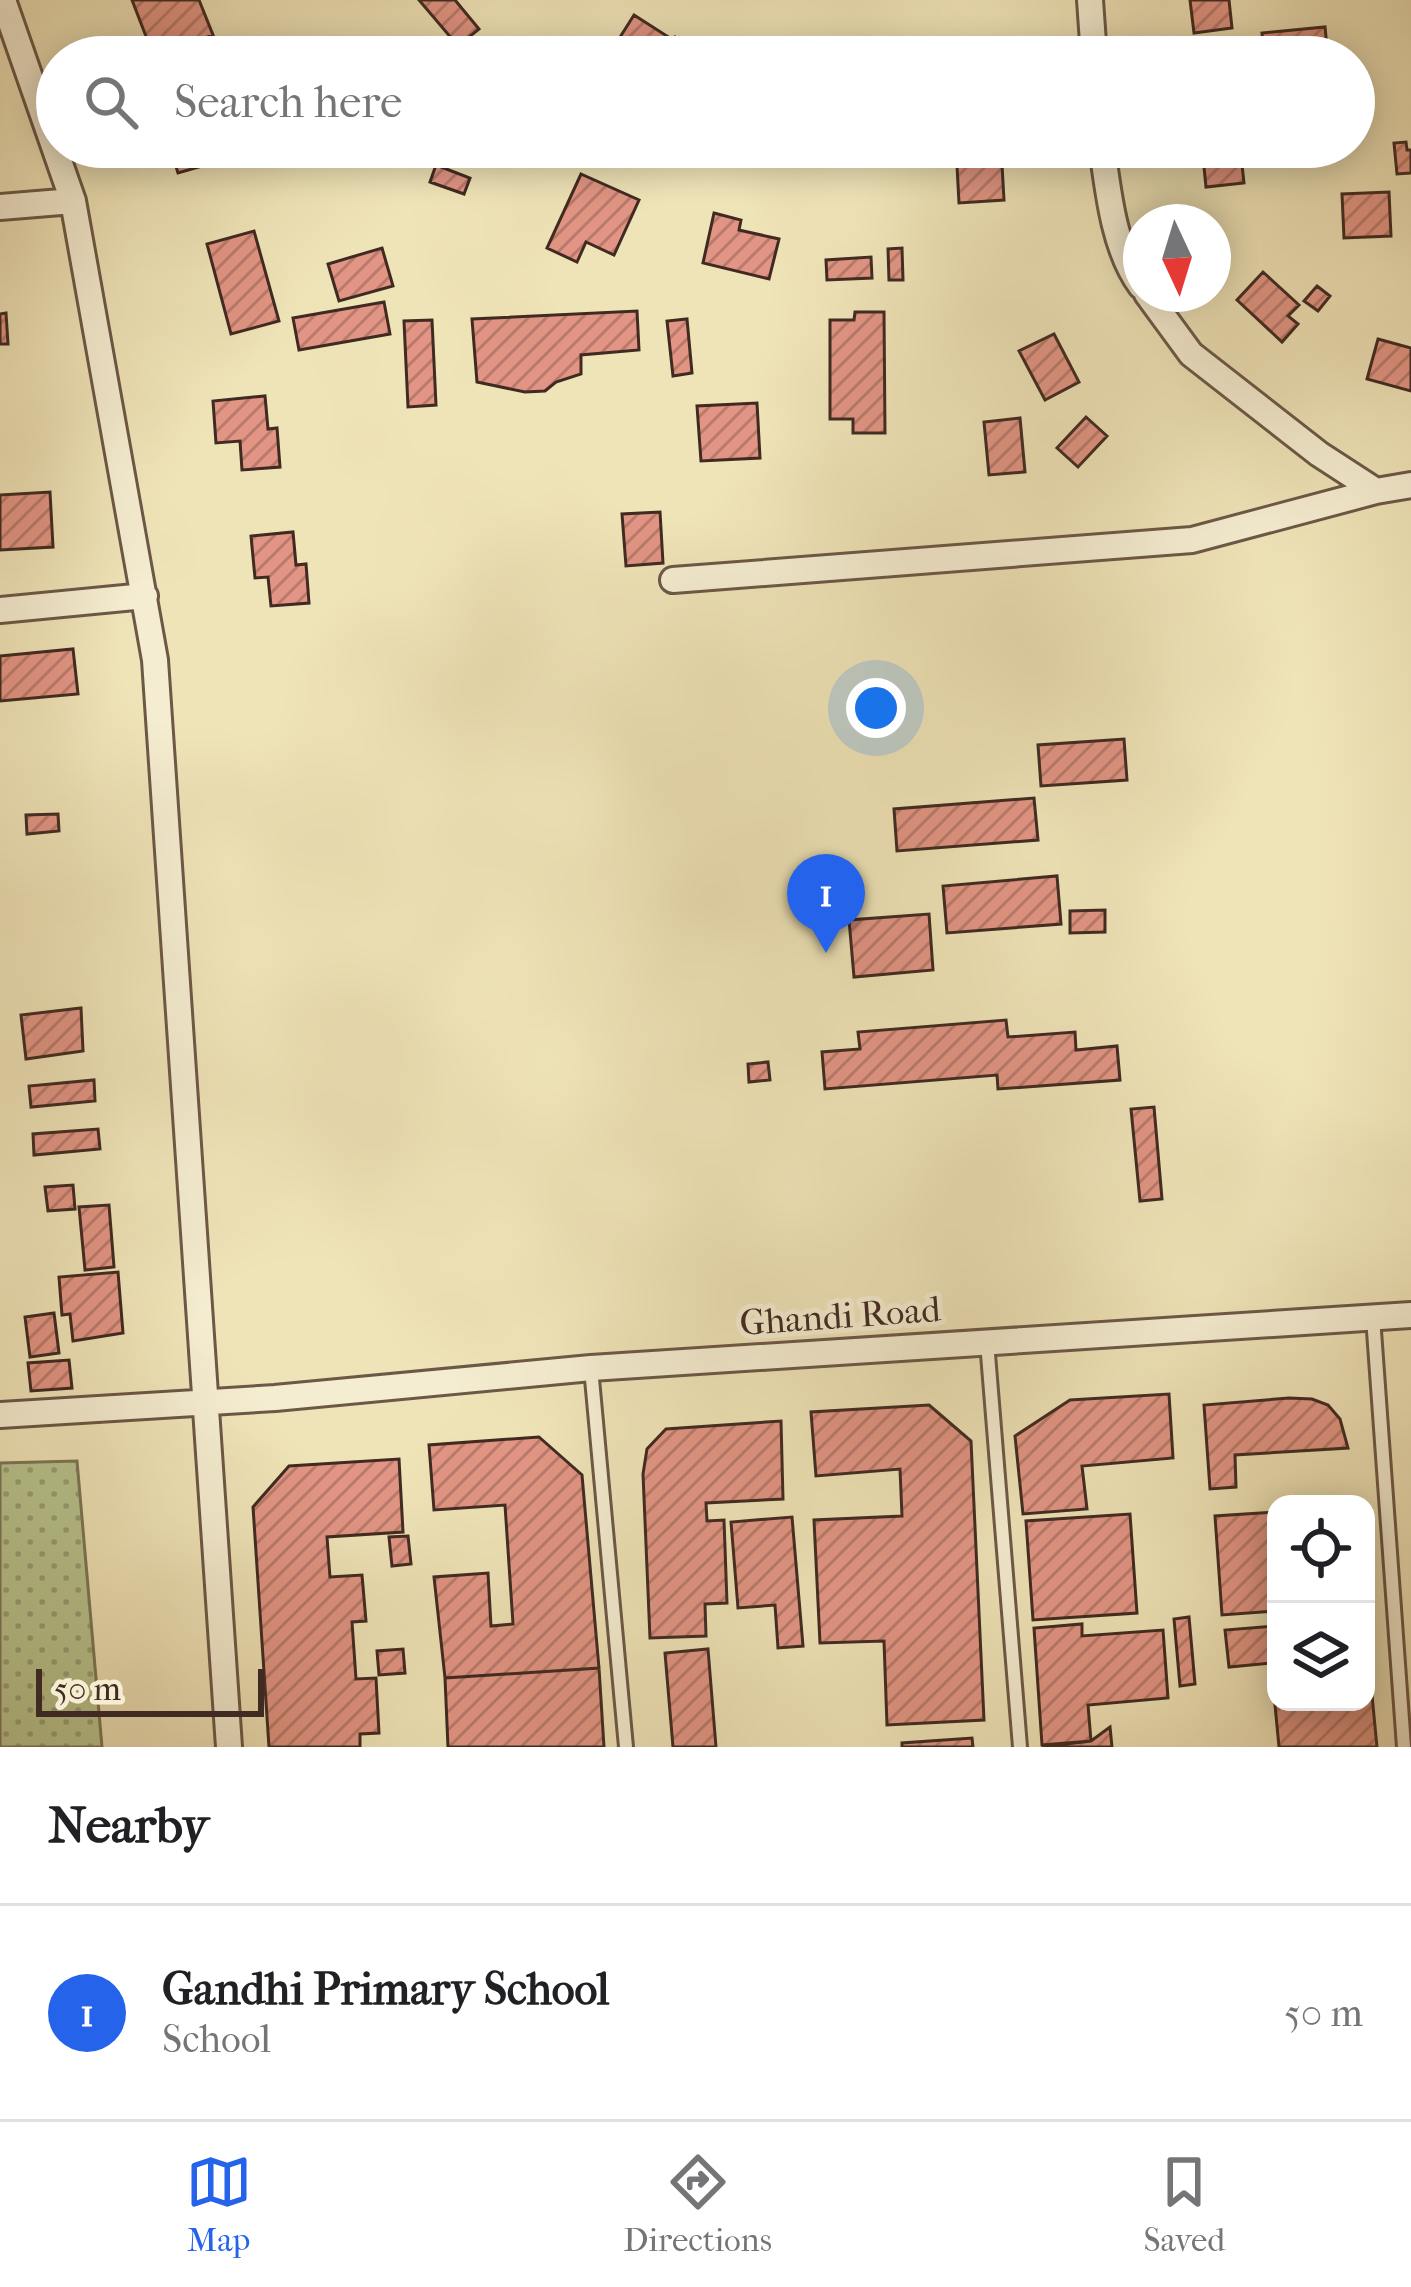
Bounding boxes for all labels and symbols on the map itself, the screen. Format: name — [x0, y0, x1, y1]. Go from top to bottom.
north arrow — [1123, 204, 1231, 312]
your location — [846, 678, 906, 738]
pin: 1 — [787, 854, 865, 953]
street label: Ghandi Road — [738, 1288, 942, 1344]
scale bar — [36, 1663, 264, 1716]

